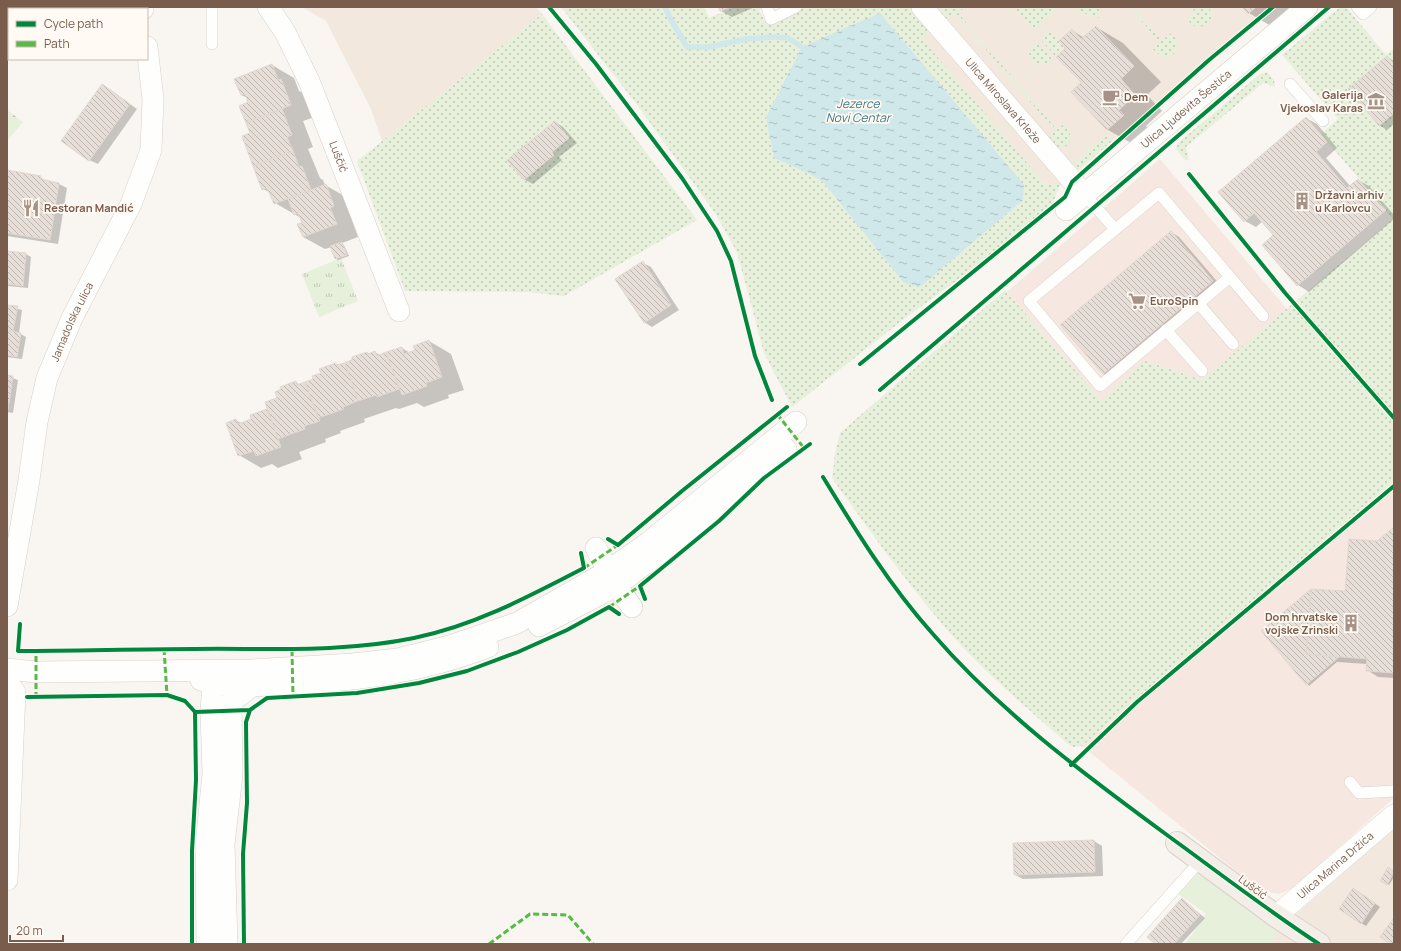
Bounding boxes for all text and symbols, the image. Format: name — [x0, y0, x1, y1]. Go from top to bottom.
legend — [8, 8, 148, 60]
text: Cycle path — [44, 15, 103, 32]
text: Path — [44, 35, 70, 52]
street label: Ulica Miroslava Krleže — [962, 54, 1045, 147]
street label: Ulica Ljudevita Šestića — [1137, 66, 1234, 151]
cafe icon: Dem — [1101, 87, 1121, 107]
place label: Galerija Vjekoslav Karas — [1280, 87, 1363, 115]
place label: Dem — [1124, 89, 1148, 104]
museum icon: Galerija Vjekoslav Karas — [1366, 91, 1386, 111]
water label: Jezerce Novi Centar — [826, 95, 892, 126]
street label: Luščić — [326, 139, 352, 174]
place label: Državni arhiv u Karlovcu — [1315, 187, 1384, 215]
building icon: Državni arhiv u Karlovcu — [1292, 191, 1312, 211]
restaurant icon: Restoran Mandić — [21, 198, 41, 218]
place label: Restoran Mandić — [44, 200, 134, 215]
street label: Jamadolska ulica — [47, 279, 96, 364]
supermarket icon: EuroSpin — [1127, 291, 1147, 311]
place label: EuroSpin — [1150, 293, 1198, 308]
place label: Dom hrvatske vojske Zrinski — [1265, 609, 1338, 637]
building icon: Dom hrvatske vojske Zrinski — [1341, 613, 1361, 633]
street label: Ulica Marina Držića — [1294, 828, 1376, 902]
street label: Luščić — [1236, 871, 1271, 902]
scale bar — [10, 917, 63, 943]
text: 20 m — [16, 922, 43, 939]

